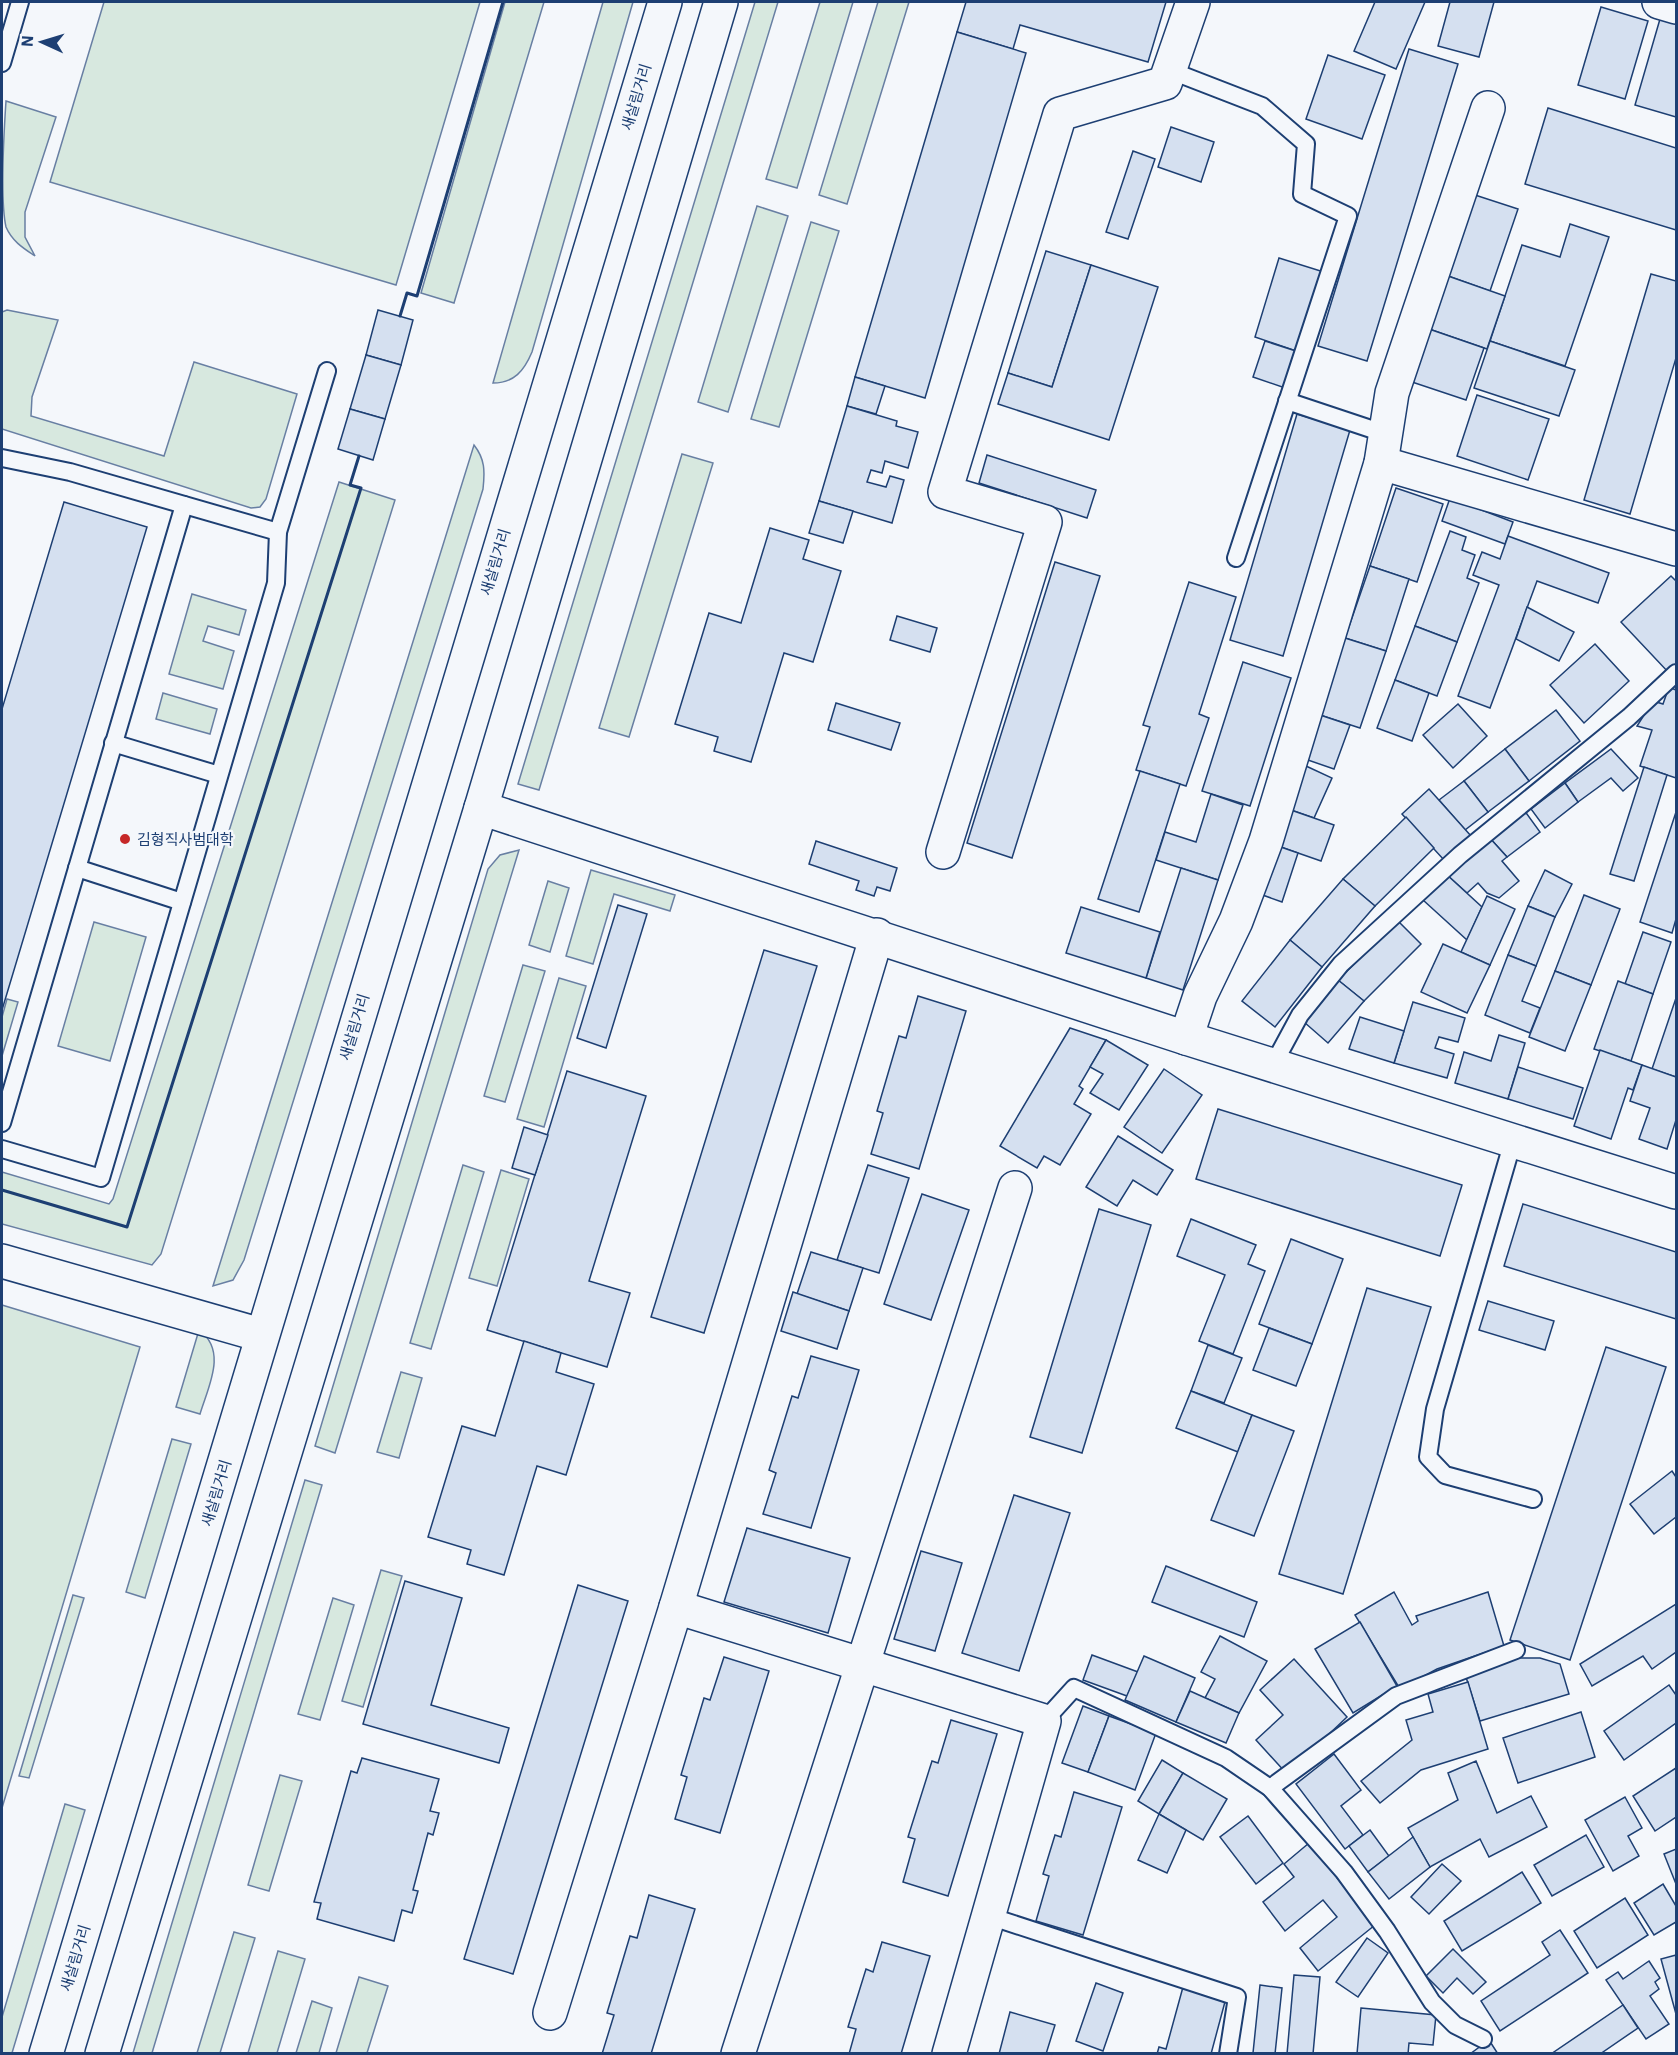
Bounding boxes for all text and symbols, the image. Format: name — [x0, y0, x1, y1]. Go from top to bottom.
north arrow — [12, 12, 72, 72]
text: N — [17, 34, 37, 47]
street label: 새살림거리 — [617, 61, 655, 133]
street label: 새살림거리 — [476, 526, 514, 598]
place label: 김형직사범대학 — [137, 830, 234, 849]
marker: 김형직사범대학 — [118, 832, 132, 846]
street label: 새살림거리 — [335, 991, 373, 1063]
street label: 새살림거리 — [197, 1457, 235, 1529]
street label: 새살림거리 — [56, 1922, 94, 1994]

